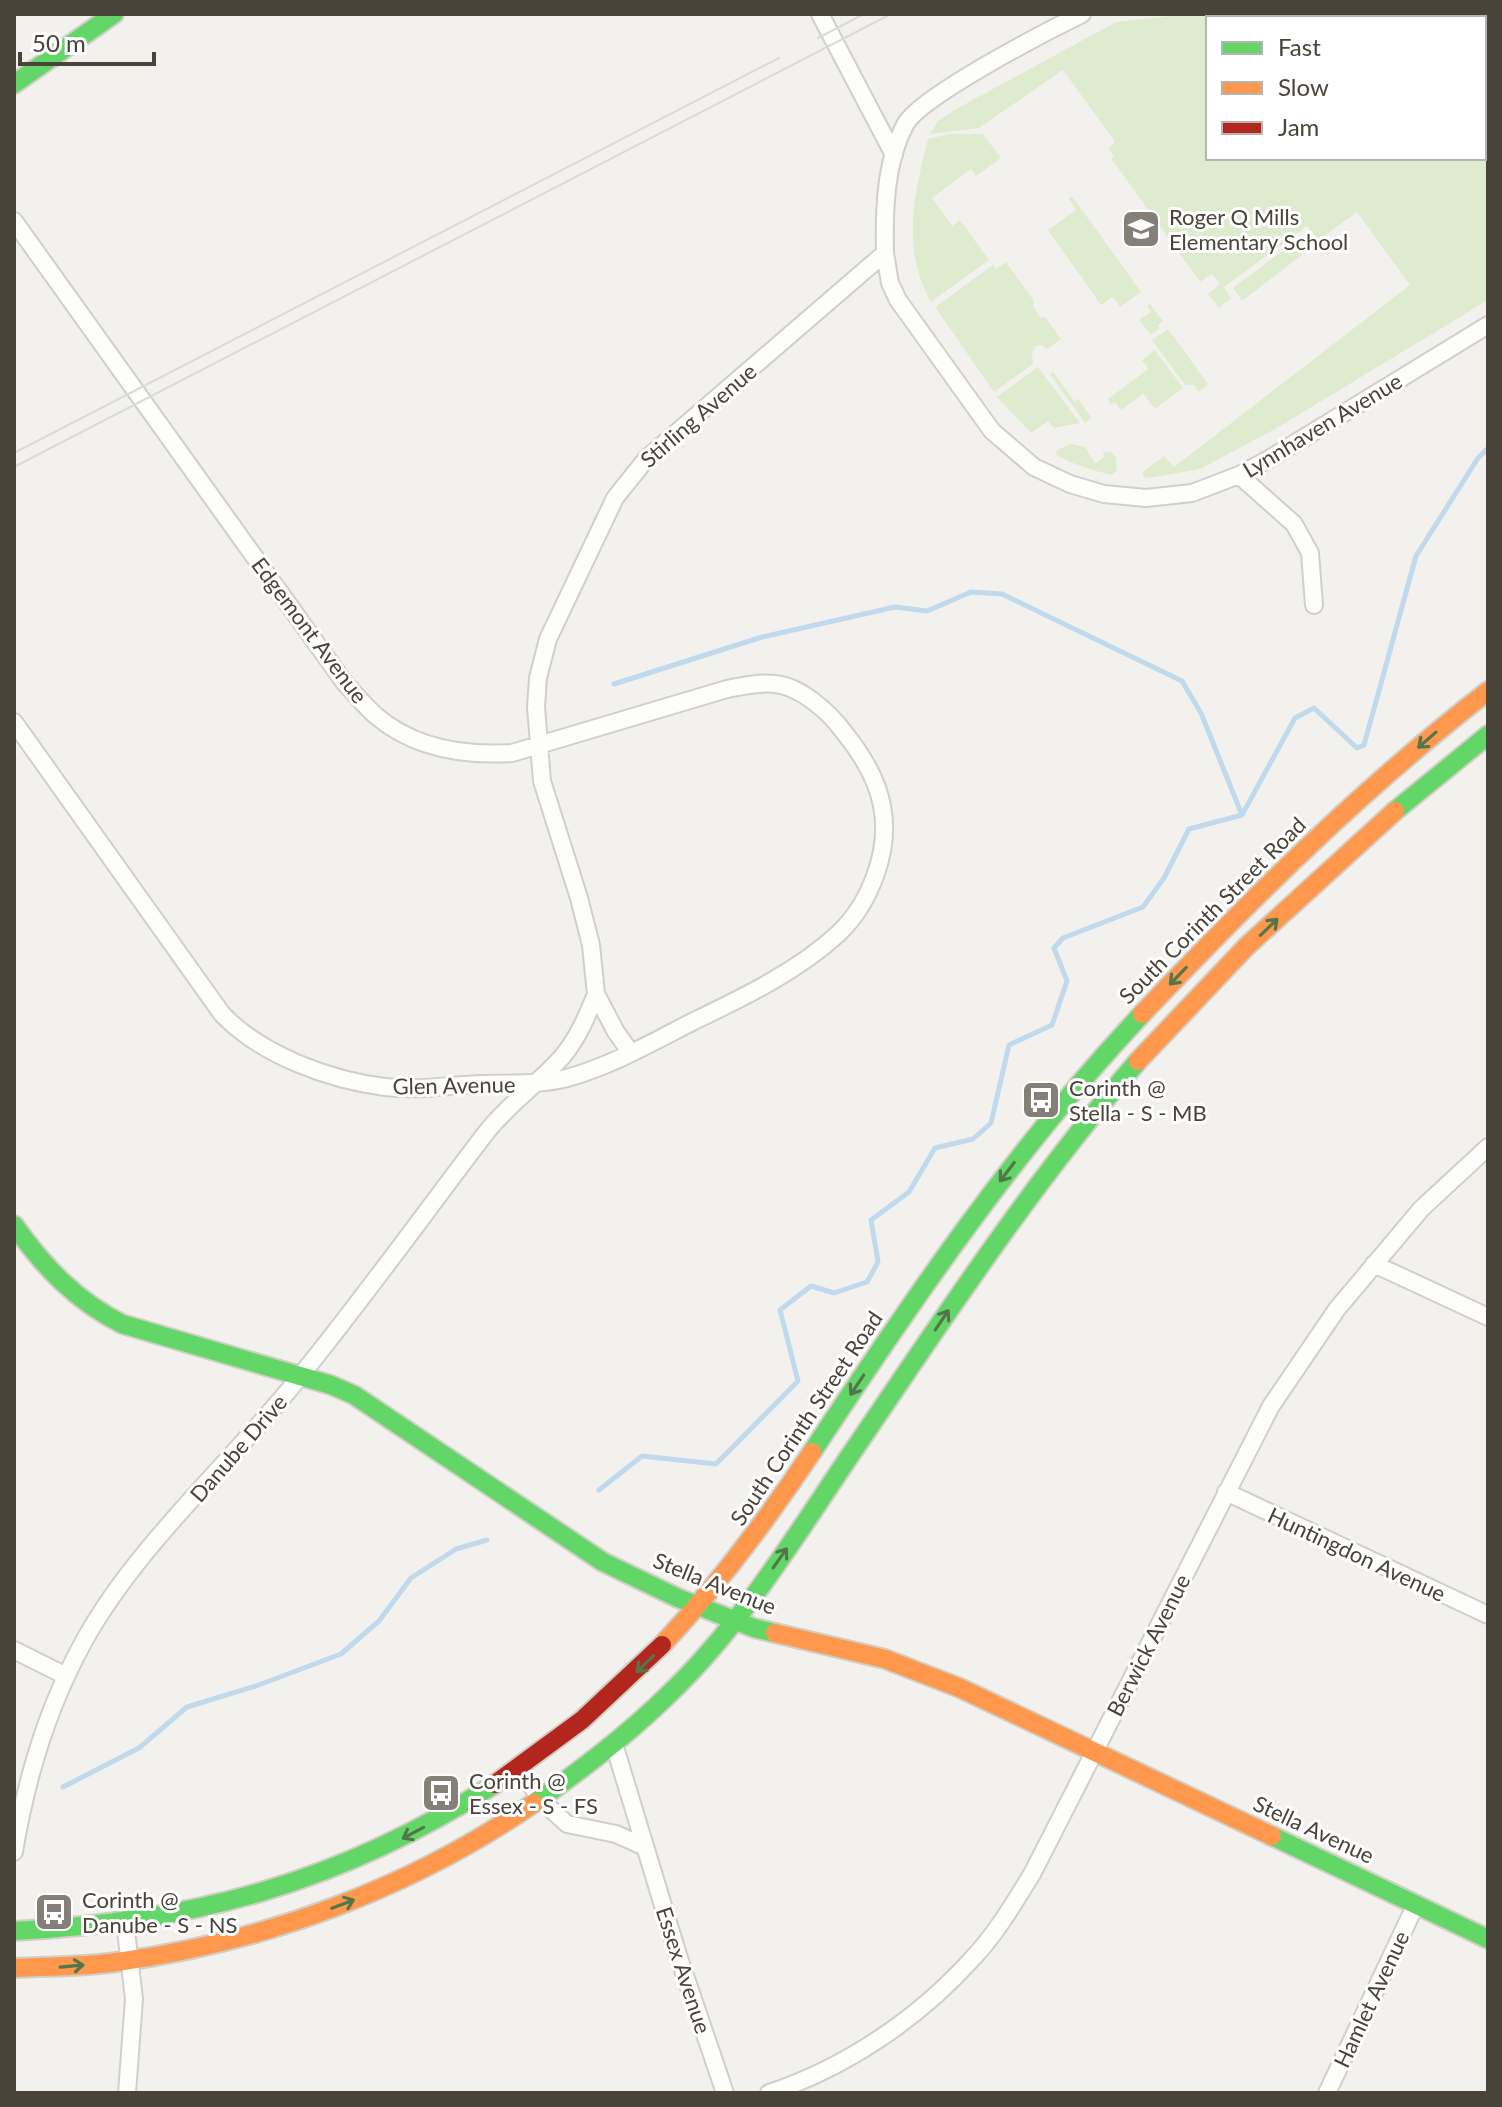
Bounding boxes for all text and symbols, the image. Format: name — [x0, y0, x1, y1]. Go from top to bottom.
scale bar — [20, 16, 154, 66]
legend — [1206, 16, 1486, 160]
text: 50 m — [32, 28, 86, 57]
text: Fast — [1278, 32, 1321, 61]
text: Slow — [1278, 72, 1329, 101]
text: Jam — [1278, 112, 1319, 141]
place label: Roger Q Mills Elementary School — [1169, 203, 1348, 255]
school or university icon: Roger Q Mills Elementary School — [1120, 208, 1162, 250]
street label: Stirling Avenue — [634, 357, 762, 473]
street label: Lynnhaven Avenue — [1238, 367, 1406, 483]
street label: Edgemont Avenue — [246, 552, 374, 708]
one-way arrow — [1417, 731, 1438, 749]
street label: South Corinth Street Road — [1113, 811, 1311, 1009]
one-way arrow — [1259, 918, 1279, 937]
one-way arrow — [1168, 966, 1187, 986]
street label: Glen Avenue — [392, 1070, 516, 1100]
place label: Corinth @ Stella - S - MB — [1069, 1074, 1207, 1126]
bus stop icon: Corinth @ Stella - S - MB — [1020, 1079, 1062, 1121]
one-way arrow — [998, 1161, 1015, 1182]
street label: South Corinth Street Road — [724, 1306, 888, 1530]
one-way arrow — [934, 1310, 950, 1332]
one-way arrow — [849, 1373, 866, 1395]
street label: Danube Drive — [184, 1389, 292, 1507]
street label: Huntingdon Avenue — [1264, 1501, 1450, 1607]
street label: Stella Avenue — [650, 1546, 780, 1620]
one-way arrow — [772, 1547, 788, 1569]
street label: Berwick Avenue — [1101, 1570, 1195, 1720]
one-way arrow — [636, 1654, 655, 1673]
place label: Corinth @ Essex - S - FS — [469, 1767, 598, 1819]
bus stop icon: Corinth @ Essex - S - FS — [420, 1772, 462, 1814]
street label: Stella Avenue — [1249, 1789, 1379, 1869]
one-way arrow — [402, 1825, 425, 1841]
place label: Corinth @ Danube - S - NS — [82, 1886, 237, 1938]
bus stop icon: Corinth @ Danube - S - NS — [33, 1891, 75, 1933]
one-way arrow — [330, 1896, 355, 1910]
street label: Essex Avenue — [651, 1903, 717, 2037]
street label: Hamlet Avenue — [1328, 1926, 1414, 2072]
one-way arrow — [58, 1958, 85, 1973]

